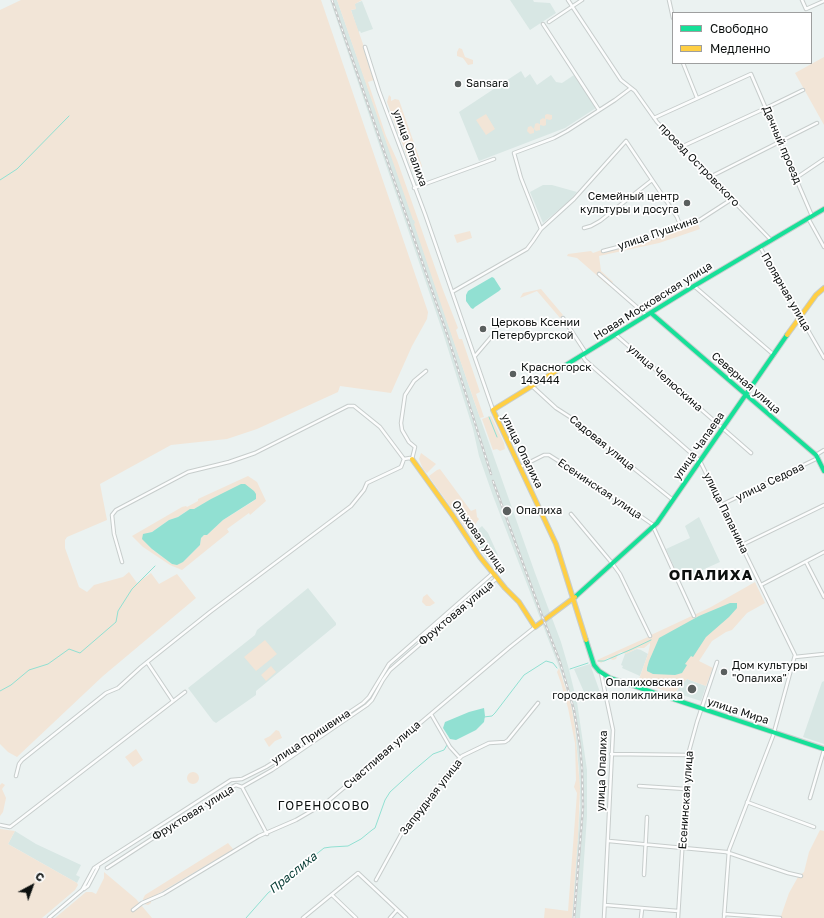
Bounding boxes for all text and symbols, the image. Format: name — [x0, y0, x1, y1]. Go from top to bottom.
legend — [672, 12, 812, 64]
text: Свободно — [710, 21, 768, 36]
text: Медленно — [710, 41, 770, 56]
place label: Sansara — [466, 77, 508, 91]
marker: Sansara — [453, 79, 463, 89]
street label: Дачный проезд — [760, 104, 804, 186]
street label: улица Опалиха — [390, 108, 430, 188]
street label: проезд Островского — [656, 121, 742, 209]
place label: Семейный центр культуры и досуга — [580, 190, 679, 216]
marker: Семейный центр культуры и досуга — [682, 198, 692, 208]
street label: улица Пушкина — [616, 213, 700, 253]
street label: Полярная улица — [758, 250, 814, 334]
street label: Новая Московская улица — [591, 259, 715, 343]
place label: Церковь Ксении Петербургской — [491, 316, 580, 342]
marker: Церковь Ксении Петербургской — [478, 324, 488, 334]
street label: улица Челюскина — [625, 342, 705, 414]
street label: Северная улица — [709, 349, 783, 417]
place label: Красногорск 143444 — [521, 361, 592, 387]
marker: Красногорск 143444 — [508, 369, 518, 379]
street label: улица Чапаева — [671, 409, 727, 483]
street label: улица Опалиха — [498, 412, 546, 490]
street label: Садовая улица — [567, 412, 637, 474]
street label: Есенинская улица — [555, 456, 645, 522]
street label: улица Седова — [734, 460, 806, 504]
street label: улица Папанина — [701, 470, 751, 556]
street label: Ольховая улица — [449, 498, 509, 576]
place label: Опалиха — [516, 504, 562, 518]
marker: Опалиха — [501, 505, 513, 517]
district label: ОПАЛИХА — [669, 566, 753, 584]
street label: Фруктовая улица — [416, 578, 496, 648]
place label: Дом культуры "Опалиха" — [732, 659, 808, 685]
marker: Дом культуры "Опалиха" — [719, 667, 729, 677]
place label: Опалиховская городская поликлиника — [552, 676, 683, 702]
marker: Опалиховская городская поликлиника — [686, 683, 698, 695]
street label: улица Мира — [705, 695, 771, 727]
street label: улица Пришвина — [269, 707, 353, 767]
street label: Счастливая улица — [341, 718, 423, 792]
street label: улица Опалиха — [594, 730, 610, 812]
street label: Есенинская улица — [676, 750, 696, 850]
street label: Запрудная улица — [397, 756, 465, 838]
street label: Фруктовая улица — [150, 782, 236, 844]
district label: ГОРЕНОСОВО — [278, 799, 370, 813]
water label: Праслиха — [266, 849, 320, 897]
north arrow — [12, 866, 52, 906]
text: С — [33, 869, 47, 884]

